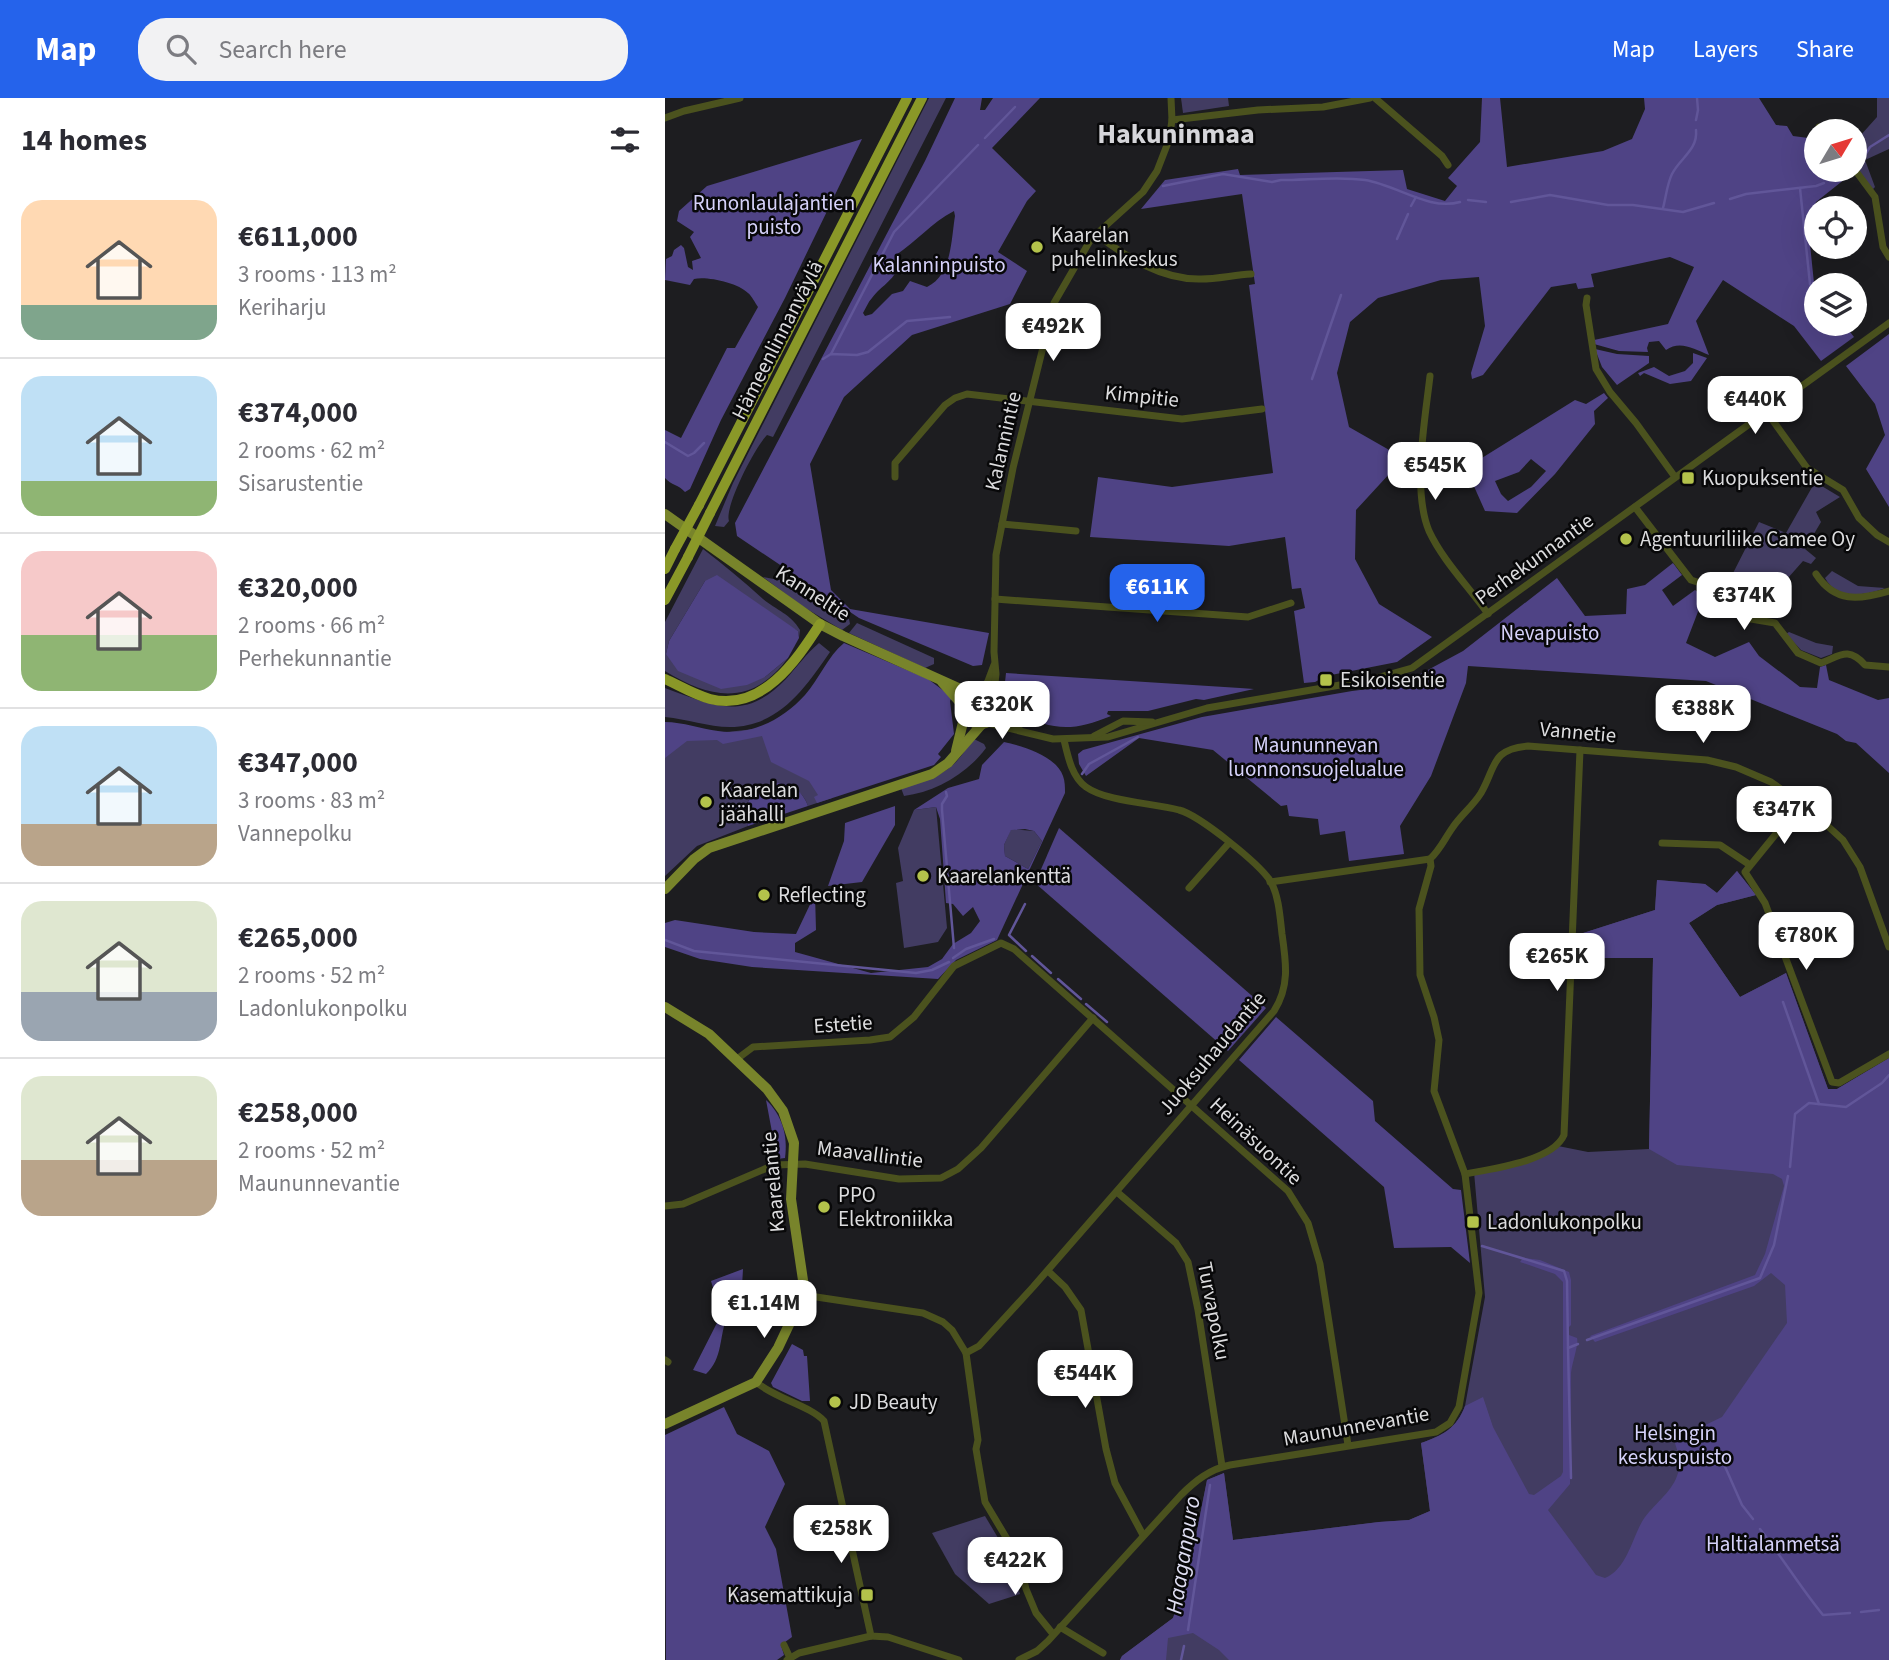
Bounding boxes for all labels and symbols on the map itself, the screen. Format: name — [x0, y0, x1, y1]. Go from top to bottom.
district label: Hakuninmaa — [1097, 114, 1255, 154]
north arrow — [1804, 119, 1867, 182]
park label: Runonlaulajantien puisto — [693, 188, 855, 242]
place label: Kaarelan puhelinkeskus — [1051, 220, 1178, 274]
marker: Kaarelan puhelinkeskus — [1029, 239, 1045, 255]
park label: Kalanninpuisto — [872, 250, 1006, 280]
street label: Hämeenlinnanväylä — [724, 255, 830, 425]
pin: €492K — [1004, 303, 1102, 363]
pin: €440K — [1706, 376, 1804, 436]
street label: Kimpitie — [1104, 377, 1180, 415]
street label: Kalannintie — [977, 388, 1029, 494]
pin: €545K — [1386, 442, 1484, 502]
place label: Kuopuksentie — [1702, 463, 1824, 493]
marker: Kuopuksentie — [1680, 470, 1696, 486]
street label: Perhekunnantie — [1468, 506, 1600, 612]
place label: Agentuuriliike Camee Oy — [1640, 524, 1855, 554]
marker: Agentuuriliike Camee Oy — [1618, 531, 1634, 547]
street label: Kanneltie — [770, 557, 856, 629]
pin: €611K — [1108, 564, 1206, 624]
pin: €374K — [1695, 573, 1793, 632]
park label: Nevapuisto — [1501, 618, 1599, 648]
place label: Esikoisentie — [1340, 665, 1445, 695]
marker: Esikoisentie — [1318, 672, 1334, 688]
pin: €320K — [953, 682, 1051, 741]
pin: €388K — [1654, 686, 1752, 745]
street label: Vannetie — [1538, 714, 1618, 750]
park label: Maununnevan luonnonsuojelualue — [1228, 730, 1404, 784]
place label: Kaarelan jäähalli — [719, 775, 798, 829]
pin: €347K — [1735, 786, 1833, 846]
marker: Kaarelan jäähalli — [698, 794, 714, 810]
place label: Kaarelankenttä — [937, 861, 1071, 891]
marker: Kaarelankenttä — [915, 868, 931, 884]
place label: Reflecting — [778, 880, 866, 910]
marker: Reflecting — [756, 887, 772, 903]
pin: €780K — [1757, 912, 1855, 972]
pin: €265K — [1508, 934, 1606, 993]
street label: Juoksuhaudantie — [1151, 985, 1273, 1121]
street label: Estetie — [812, 1007, 874, 1041]
street label: Heinäsuontie — [1203, 1090, 1309, 1192]
street label: Kaarelantie — [754, 1130, 792, 1234]
street label: Maavallintie — [815, 1133, 925, 1175]
place label: PPO Elektroniikka — [838, 1180, 953, 1234]
marker: PPO Elektroniikka — [816, 1199, 832, 1215]
place label: Ladonlukonpolku — [1487, 1207, 1642, 1237]
marker: Ladonlukonpolku — [1465, 1214, 1481, 1230]
street label: Turvapolku — [1190, 1259, 1238, 1363]
pin: €1.14M — [707, 1280, 821, 1340]
pin: €544K — [1036, 1350, 1134, 1410]
place label: JD Beauty — [849, 1387, 938, 1417]
marker: JD Beauty — [827, 1394, 843, 1410]
street label: Maununnevantie — [1281, 1398, 1431, 1454]
park label: Helsingin keskuspuisto — [1618, 1418, 1732, 1472]
water label: Haaganpuro — [1157, 1493, 1209, 1617]
pin: €258K — [792, 1506, 890, 1565]
park label: Haltialanmetsä — [1706, 1529, 1840, 1559]
pin: €422K — [966, 1538, 1064, 1597]
place label: Kasemattikuja — [727, 1580, 853, 1610]
marker: Kasemattikuja — [859, 1587, 875, 1603]

